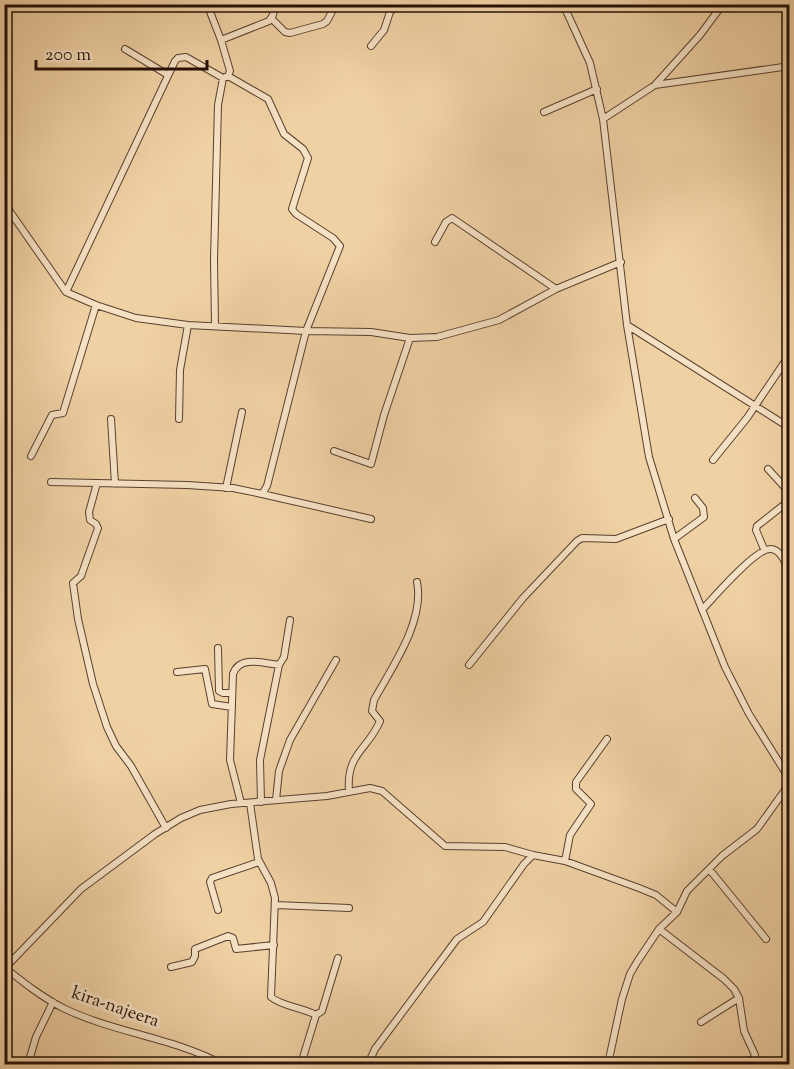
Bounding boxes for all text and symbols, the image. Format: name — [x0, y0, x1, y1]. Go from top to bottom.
scale bar — [36, 33, 207, 71]
text: 200 m — [45, 43, 91, 69]
street label: kira-najeera — [68, 981, 162, 1035]

